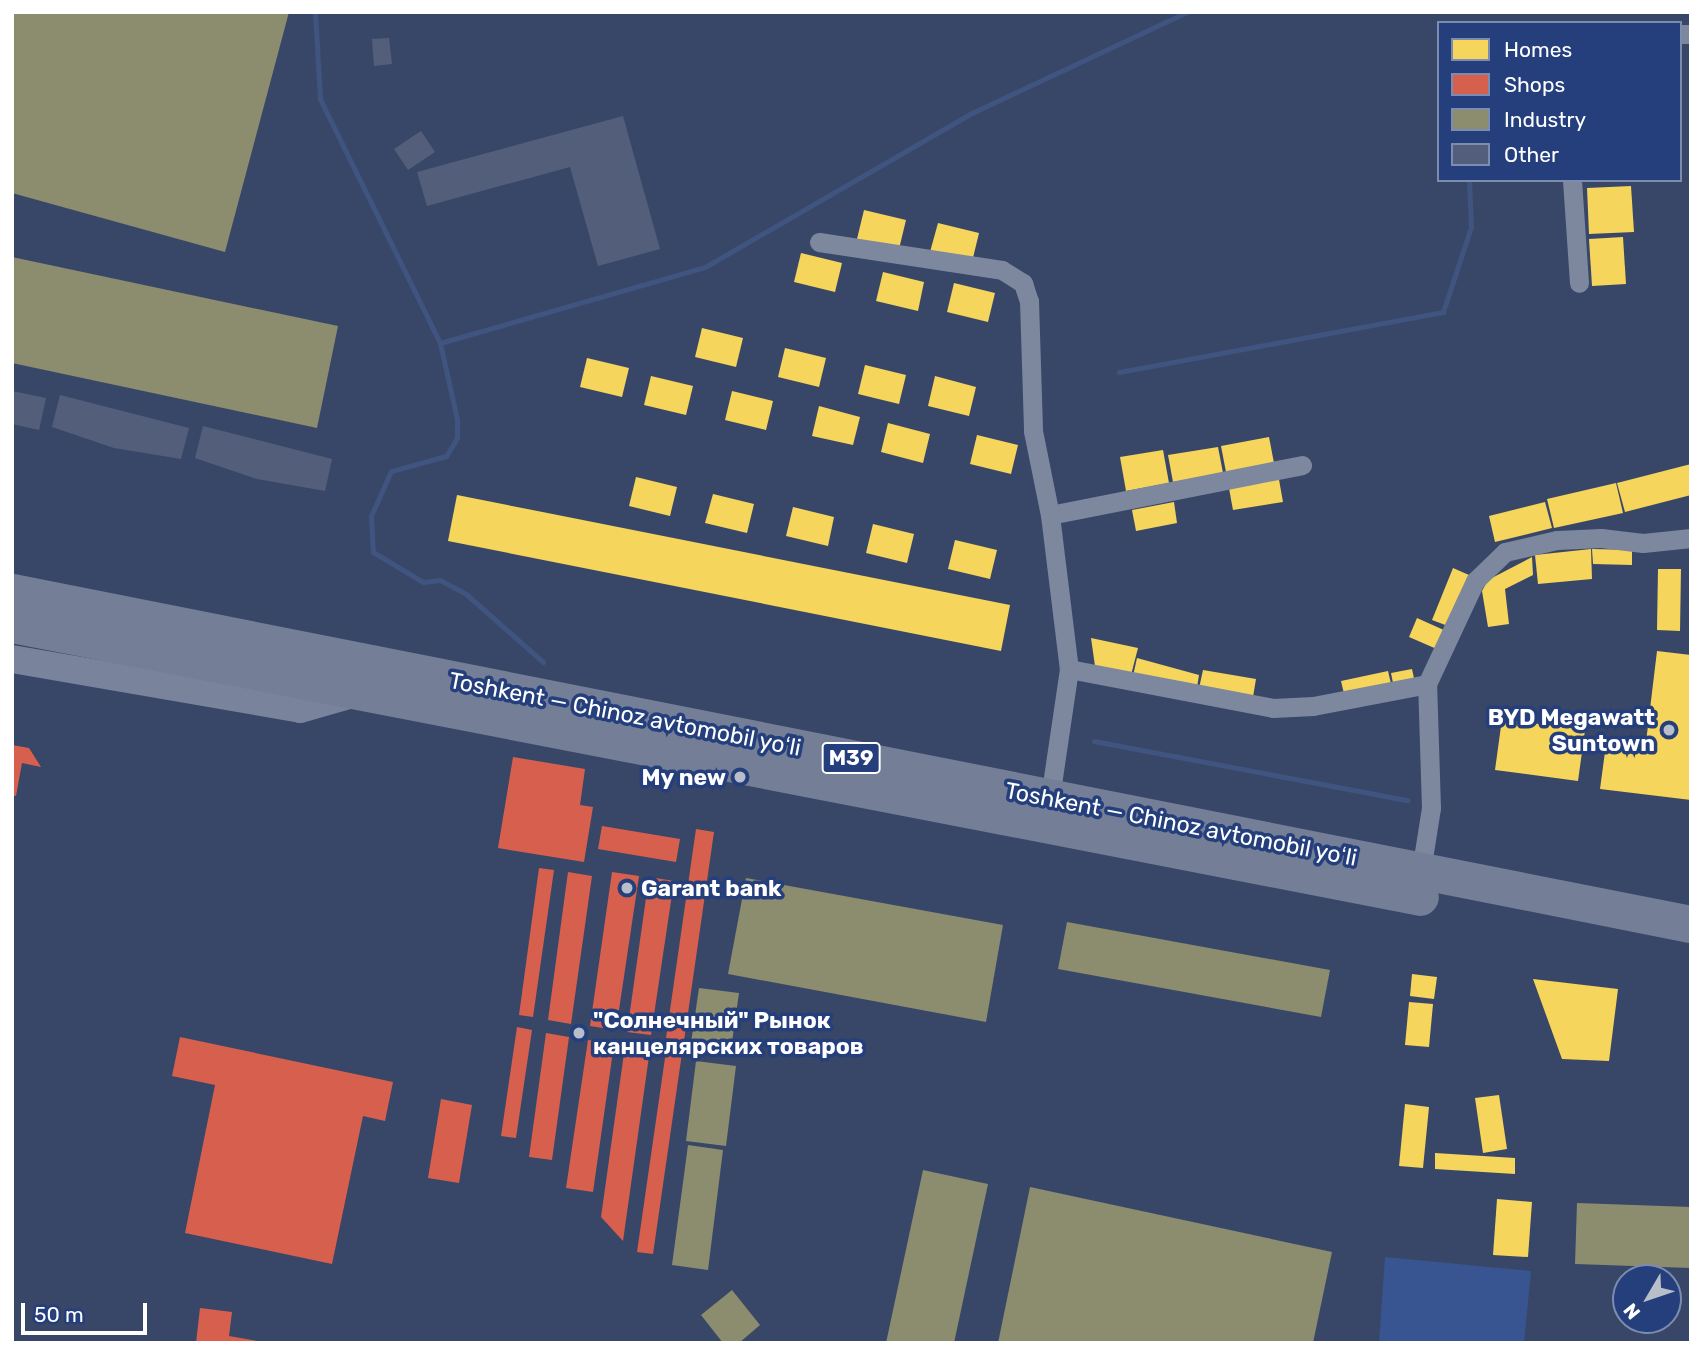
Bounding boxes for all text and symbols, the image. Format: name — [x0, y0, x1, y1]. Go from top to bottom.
legend — [1437, 21, 1682, 182]
text: Homes — [1504, 37, 1572, 62]
text: Shops — [1504, 72, 1565, 97]
text: Industry — [1504, 107, 1586, 132]
text: Other — [1504, 142, 1559, 167]
street label: Toshkent — Chinoz avtomobil yoʻli — [446, 666, 804, 762]
place label: BYD Megawatt Suntown — [1488, 703, 1655, 757]
marker: BYD Megawatt Suntown — [1661, 722, 1677, 738]
road number: M39 — [821, 740, 881, 776]
place label: My new — [641, 763, 726, 791]
marker: My new — [732, 769, 748, 785]
street label: Toshkent — Chinoz avtomobil yoʻli — [1002, 776, 1360, 872]
place label: Garant bank — [641, 874, 782, 902]
marker: Garant bank — [619, 880, 635, 896]
place label: "Солнечный" Рынок канцелярских товаров — [593, 1006, 864, 1060]
marker: "Солнечный" Рынок канцелярских товаров — [571, 1025, 587, 1041]
north arrow — [1612, 1264, 1682, 1334]
scale bar — [24, 1288, 150, 1332]
text: N — [1619, 1299, 1645, 1324]
text: 50 m — [34, 1302, 84, 1327]

